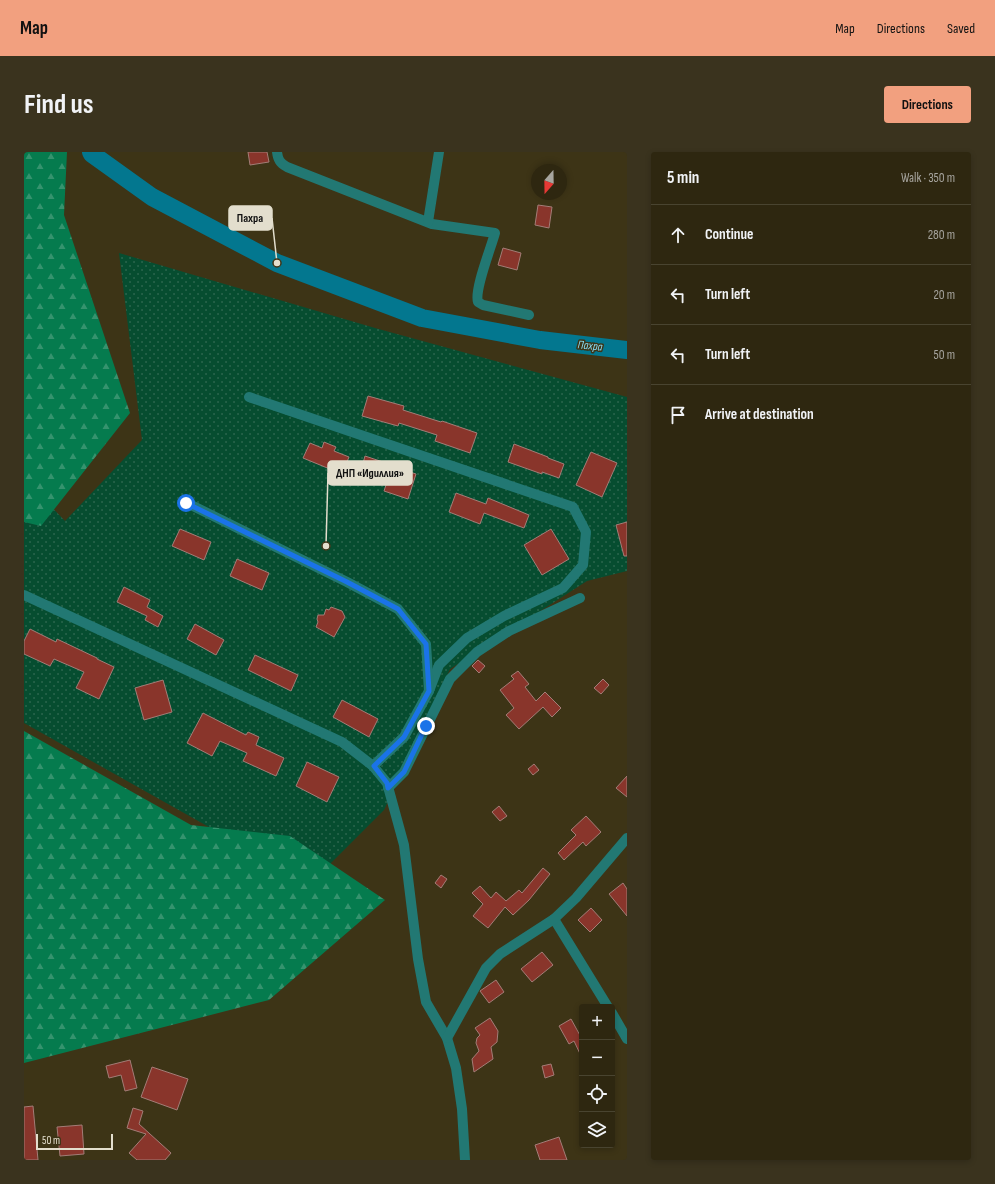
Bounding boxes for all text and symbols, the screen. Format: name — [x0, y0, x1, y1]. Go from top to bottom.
text: Map — [20, 17, 48, 40]
text: Map — [835, 20, 855, 37]
text: Directions — [877, 20, 925, 37]
text: Saved — [947, 20, 975, 37]
button: Directions — [884, 86, 971, 123]
text: Find us — [24, 88, 93, 121]
north arrow — [531, 164, 567, 200]
text: 5 min — [667, 168, 699, 188]
text: Walk · 350 m — [901, 170, 955, 186]
callout: Пахра — [229, 206, 272, 230]
text: Пахра — [237, 211, 263, 226]
icon: ahead — [667, 224, 689, 246]
text: Continue — [705, 225, 754, 244]
text: 280 m — [928, 227, 955, 243]
icon: left — [667, 284, 689, 306]
text: Turn left — [705, 285, 750, 304]
text: 20 m — [933, 287, 955, 303]
water label: Пахра — [577, 337, 603, 355]
icon: left — [667, 344, 689, 366]
text: Turn left — [705, 345, 750, 364]
text: 50 m — [934, 347, 955, 363]
icon: arrive — [667, 404, 689, 426]
text: Arrive at destination — [705, 405, 814, 424]
callout: ДНП «Идиллия» — [328, 461, 412, 485]
text: ДНП «Идиллия» — [336, 466, 404, 481]
route start — [177, 494, 195, 512]
route end — [417, 717, 435, 735]
map controls — [579, 1004, 615, 1148]
button: + — [579, 1004, 615, 1040]
button: − — [579, 1040, 615, 1076]
button: locate — [579, 1076, 615, 1112]
button: layers — [579, 1112, 615, 1148]
scale bar — [36, 1132, 113, 1151]
text: 50 m — [42, 1134, 60, 1147]

